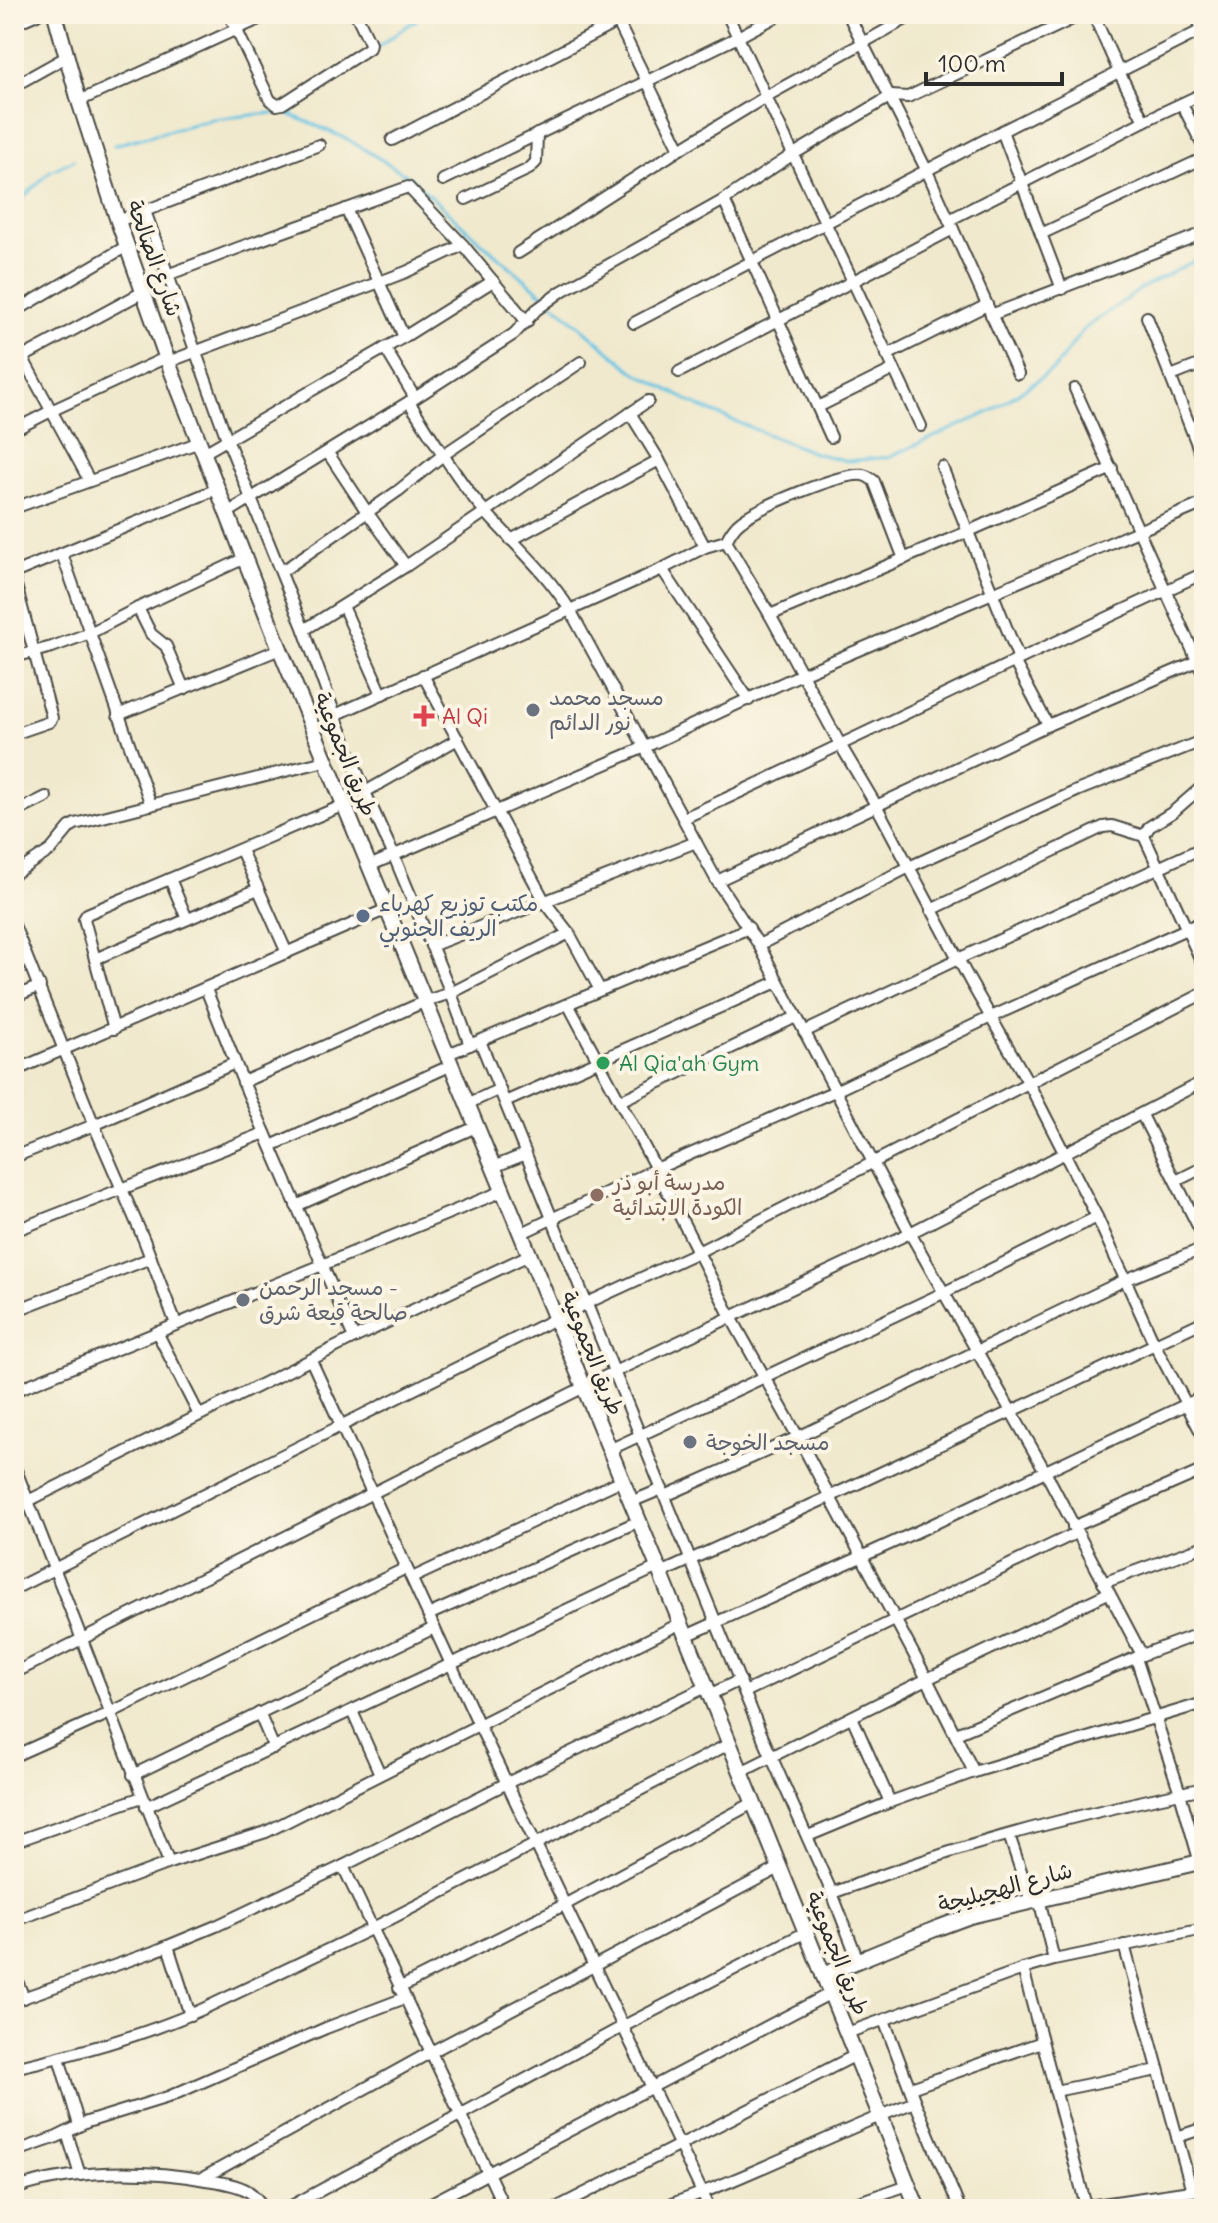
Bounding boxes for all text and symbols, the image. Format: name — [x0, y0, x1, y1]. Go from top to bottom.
scale bar — [926, 36, 1062, 86]
text: 100 m — [938, 48, 1006, 78]
street label: شارع الصالحة — [119, 196, 189, 321]
place label: مسجد محمد نور الدائم — [549, 683, 664, 739]
street label: طريق الجموعية — [308, 688, 384, 820]
marker: مسجد محمد نور الدائم — [524, 701, 542, 719]
place label: Al Qi — [442, 702, 488, 730]
marker: Al Qi — [413, 705, 435, 727]
place label: مكتب توزيع كهرباء الريف الجنوبي — [379, 889, 538, 948]
marker: مكتب توزيع كهرباء الريف الجنوبي — [354, 907, 372, 925]
place label: Al Qia'ah Gym — [619, 1049, 759, 1077]
marker: Al Qia'ah Gym — [594, 1054, 612, 1072]
place label: مدرسة أبو ذر الكودة الابتدائية — [611, 1168, 742, 1221]
marker: مدرسة أبو ذر الكودة الابتدائية — [588, 1186, 606, 1204]
place label: مسجد الرحمن - صالحة قيعة شرق — [259, 1273, 408, 1326]
street label: طريق الجموعية — [555, 1287, 631, 1419]
marker: مسجد الرحمن - صالحة قيعة شرق — [234, 1291, 252, 1309]
place label: مسجد الخوجة — [706, 1428, 830, 1456]
marker: مسجد الخوجة — [681, 1433, 699, 1451]
street label: شارع الهجيليجة — [935, 1856, 1076, 1920]
street label: طريق الجموعية — [800, 1887, 876, 2019]

